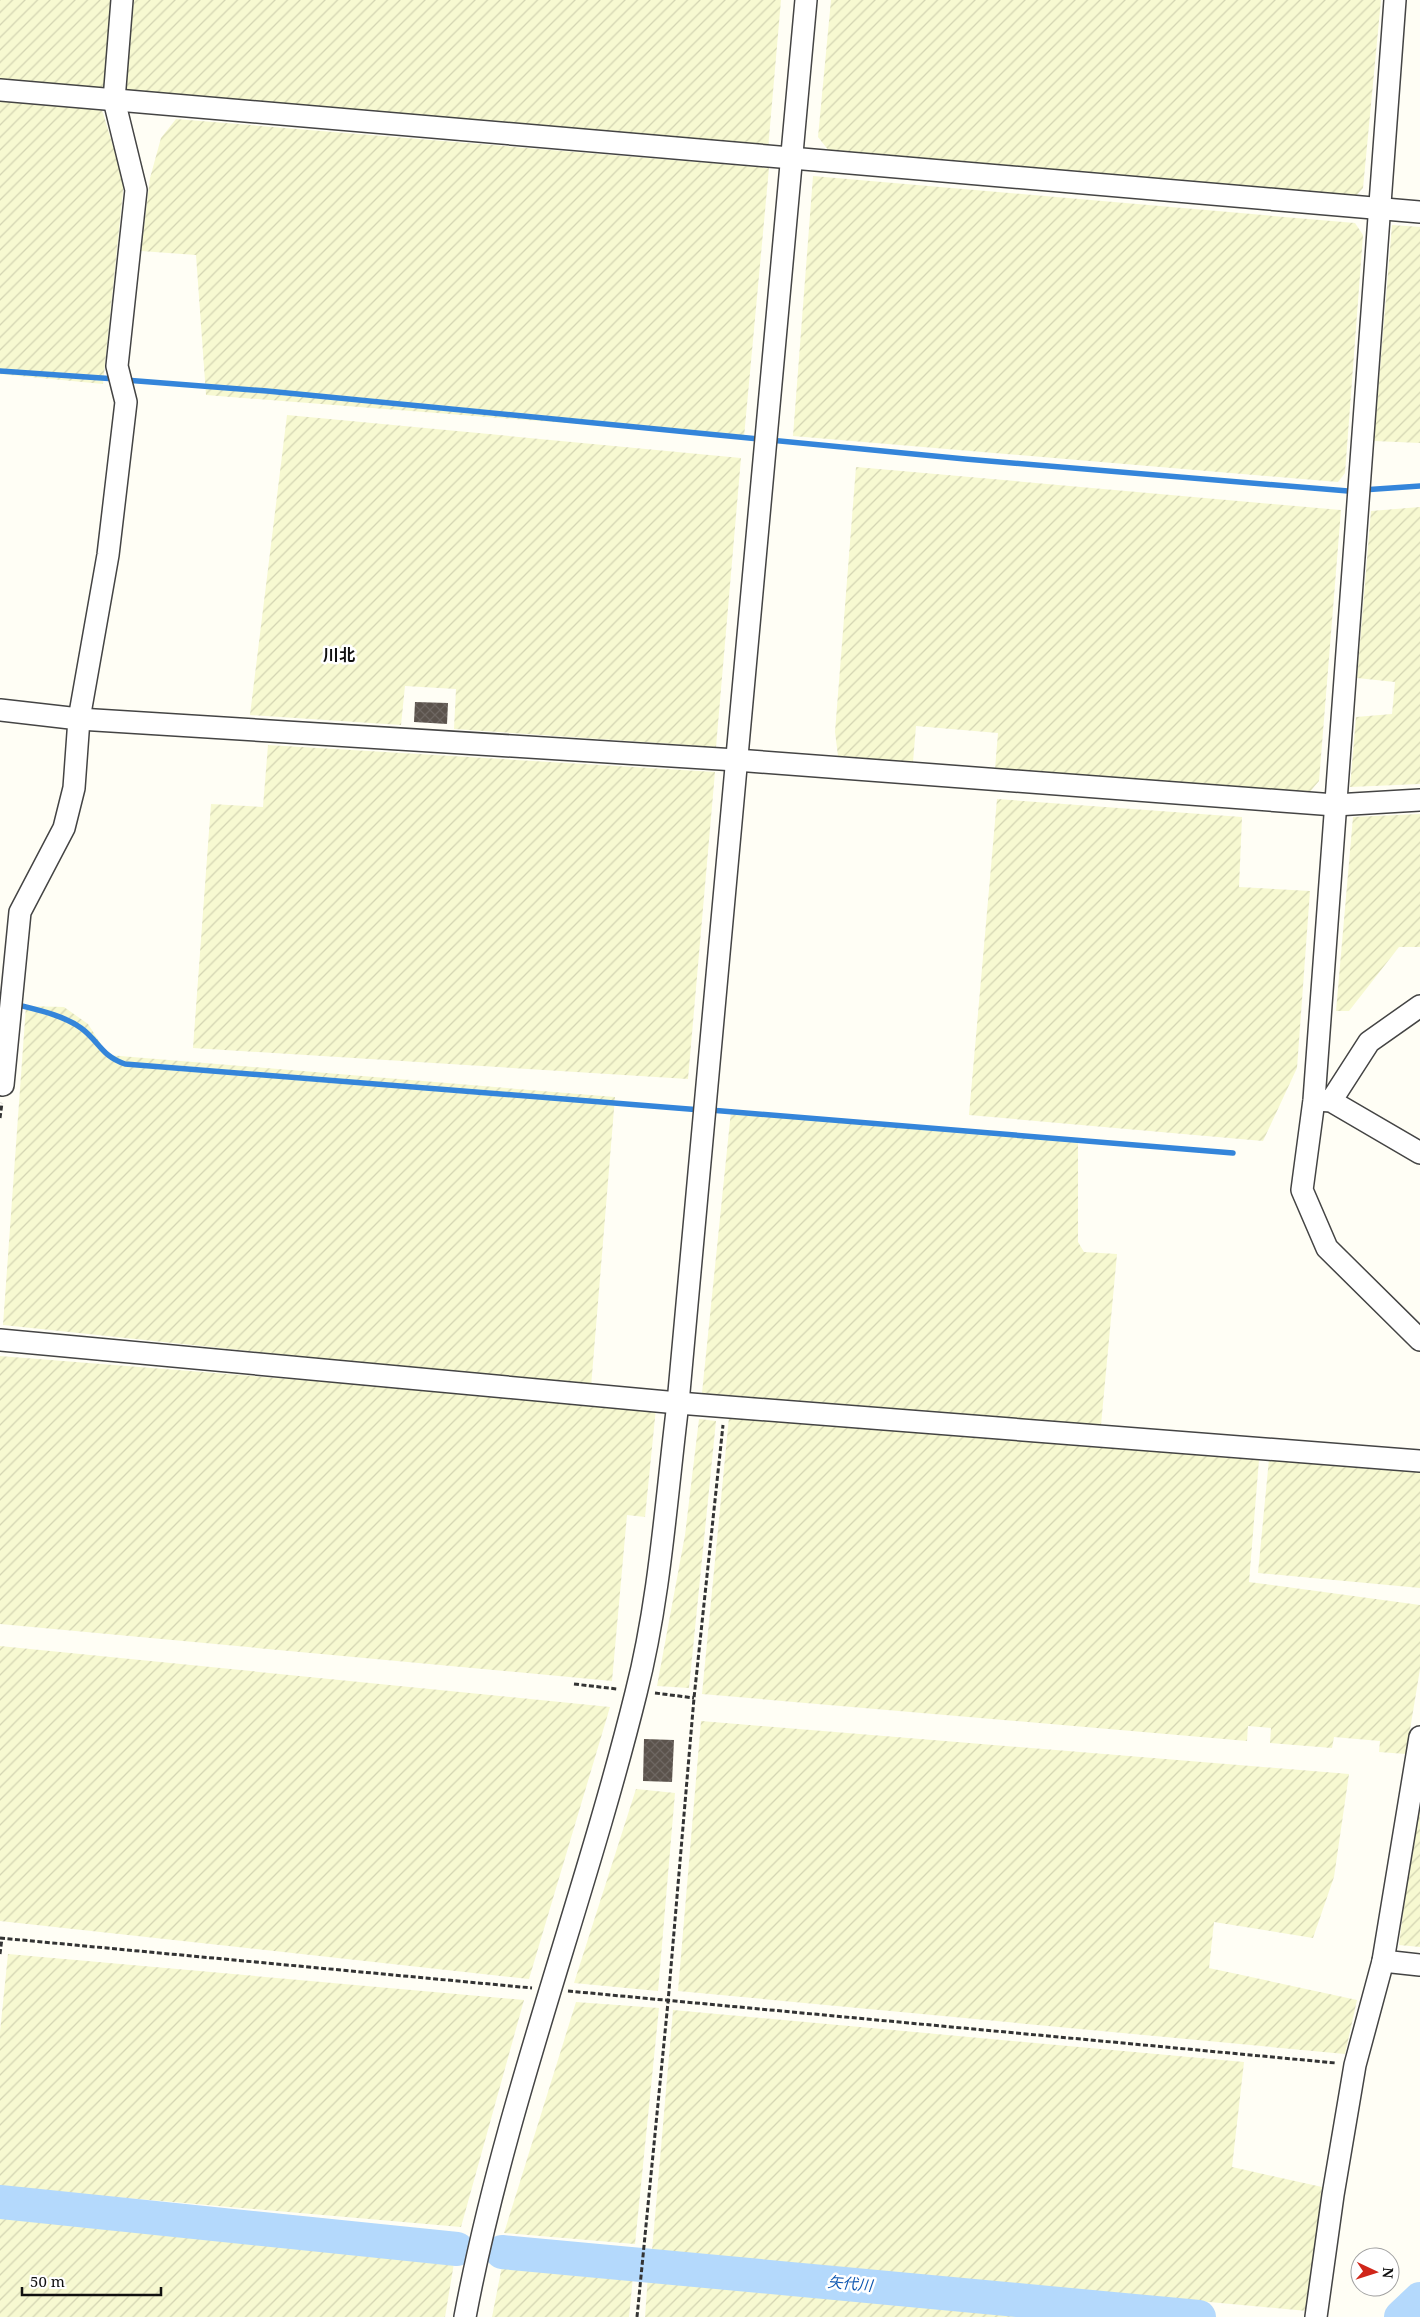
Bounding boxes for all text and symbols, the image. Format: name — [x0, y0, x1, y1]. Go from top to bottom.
district label: 川北 — [323, 644, 355, 666]
north arrow — [1350, 2247, 1400, 2297]
scale bar — [22, 2264, 161, 2296]
text: N — [1379, 2267, 1398, 2279]
text: 50 m — [30, 2271, 65, 2291]
water label: 矢代川 — [827, 2271, 875, 2295]

